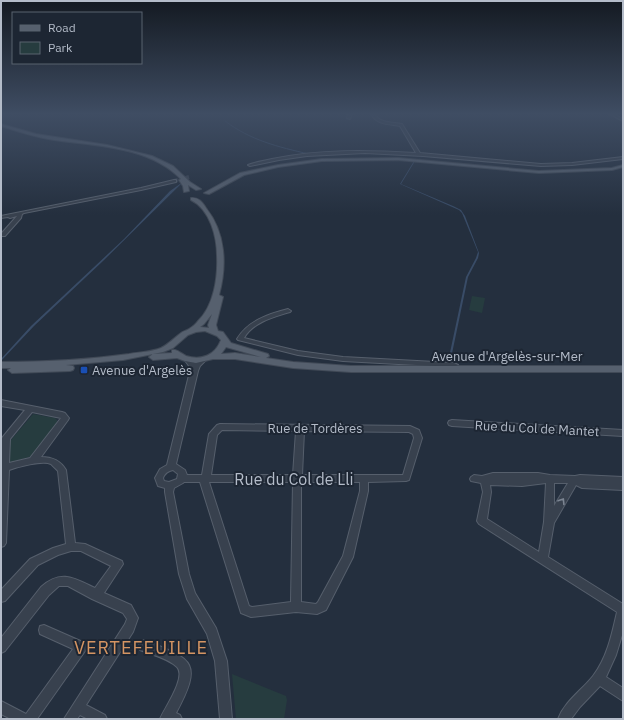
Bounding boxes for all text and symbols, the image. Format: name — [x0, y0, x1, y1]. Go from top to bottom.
legend — [12, 12, 142, 64]
text: Road — [48, 20, 76, 35]
text: Park — [48, 40, 73, 55]
street label: Avenue d'Argelès-sur-Mer — [431, 348, 583, 365]
place label: Avenue d'Argelès — [92, 362, 192, 379]
marker: Avenue d'Argelès — [79, 365, 89, 375]
street label: Rue du Col de Mantet — [474, 417, 600, 440]
street label: Rue de Tordères — [267, 420, 363, 437]
street label: Rue du Col de Lli — [234, 469, 354, 489]
one-way arrow — [557, 498, 565, 505]
district label: VERTEFEUILLE — [74, 636, 208, 659]

